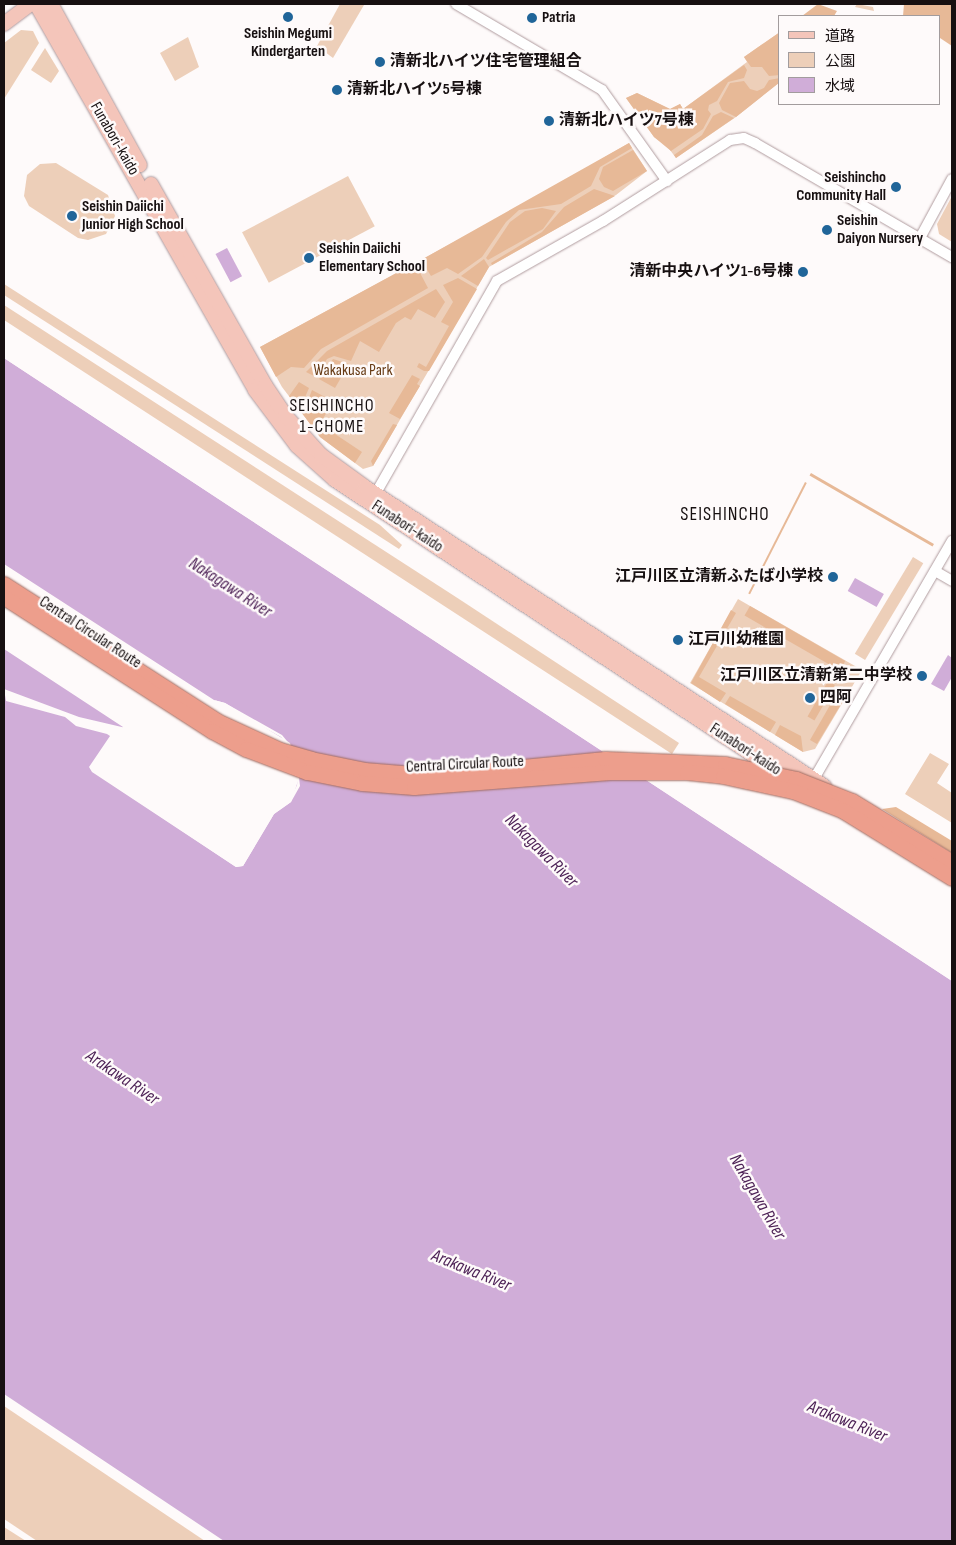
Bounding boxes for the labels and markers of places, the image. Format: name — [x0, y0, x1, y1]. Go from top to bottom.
place label: Patria — [542, 8, 576, 28]
marker: Seishin Megumi Kindergarten — [282, 11, 294, 23]
marker: Patria — [526, 12, 538, 24]
place label: Seishin Megumi Kindergarten — [244, 24, 332, 62]
place label: 清新北ハイツ住宅管理組合 — [390, 52, 582, 72]
marker: 清新北ハイツ住宅管理組合 — [374, 56, 386, 68]
place label: 清新北ハイツ5号棟 — [347, 80, 482, 100]
marker: 清新北ハイツ5号棟 — [331, 84, 343, 96]
place label: 清新北ハイツ7号棟 — [559, 111, 694, 131]
marker: 清新北ハイツ7号棟 — [543, 115, 555, 127]
place label: Seishincho Community Hall — [796, 168, 886, 206]
marker: Seishincho Community Hall — [890, 181, 902, 193]
place label: Seishin Daiichi Junior High School — [82, 197, 184, 235]
marker: Seishin Daiichi Junior High School — [66, 210, 78, 222]
place label: Seishin Daiyon Nursery — [837, 211, 923, 249]
marker: Seishin Daiyon Nursery — [821, 224, 833, 236]
place label: Seishin Daiichi Elementary School — [319, 239, 425, 277]
marker: Seishin Daiichi Elementary School — [303, 252, 315, 264]
place label: 清新中央ハイツ1-6号棟 — [629, 262, 793, 282]
marker: 清新中央ハイツ1-6号棟 — [797, 266, 809, 278]
place label: 江戸川区立清新ふたば小学校 — [615, 567, 823, 587]
marker: 江戸川区立清新ふたば小学校 — [827, 571, 839, 583]
place label: 江戸川幼稚園 — [688, 630, 784, 650]
marker: 江戸川幼稚園 — [672, 634, 684, 646]
place label: 江戸川区立清新第二中学校 — [720, 666, 912, 686]
marker: 江戸川区立清新第二中学校 — [916, 670, 928, 682]
place label: 四阿 — [820, 688, 852, 708]
marker: 四阿 — [804, 692, 816, 704]

